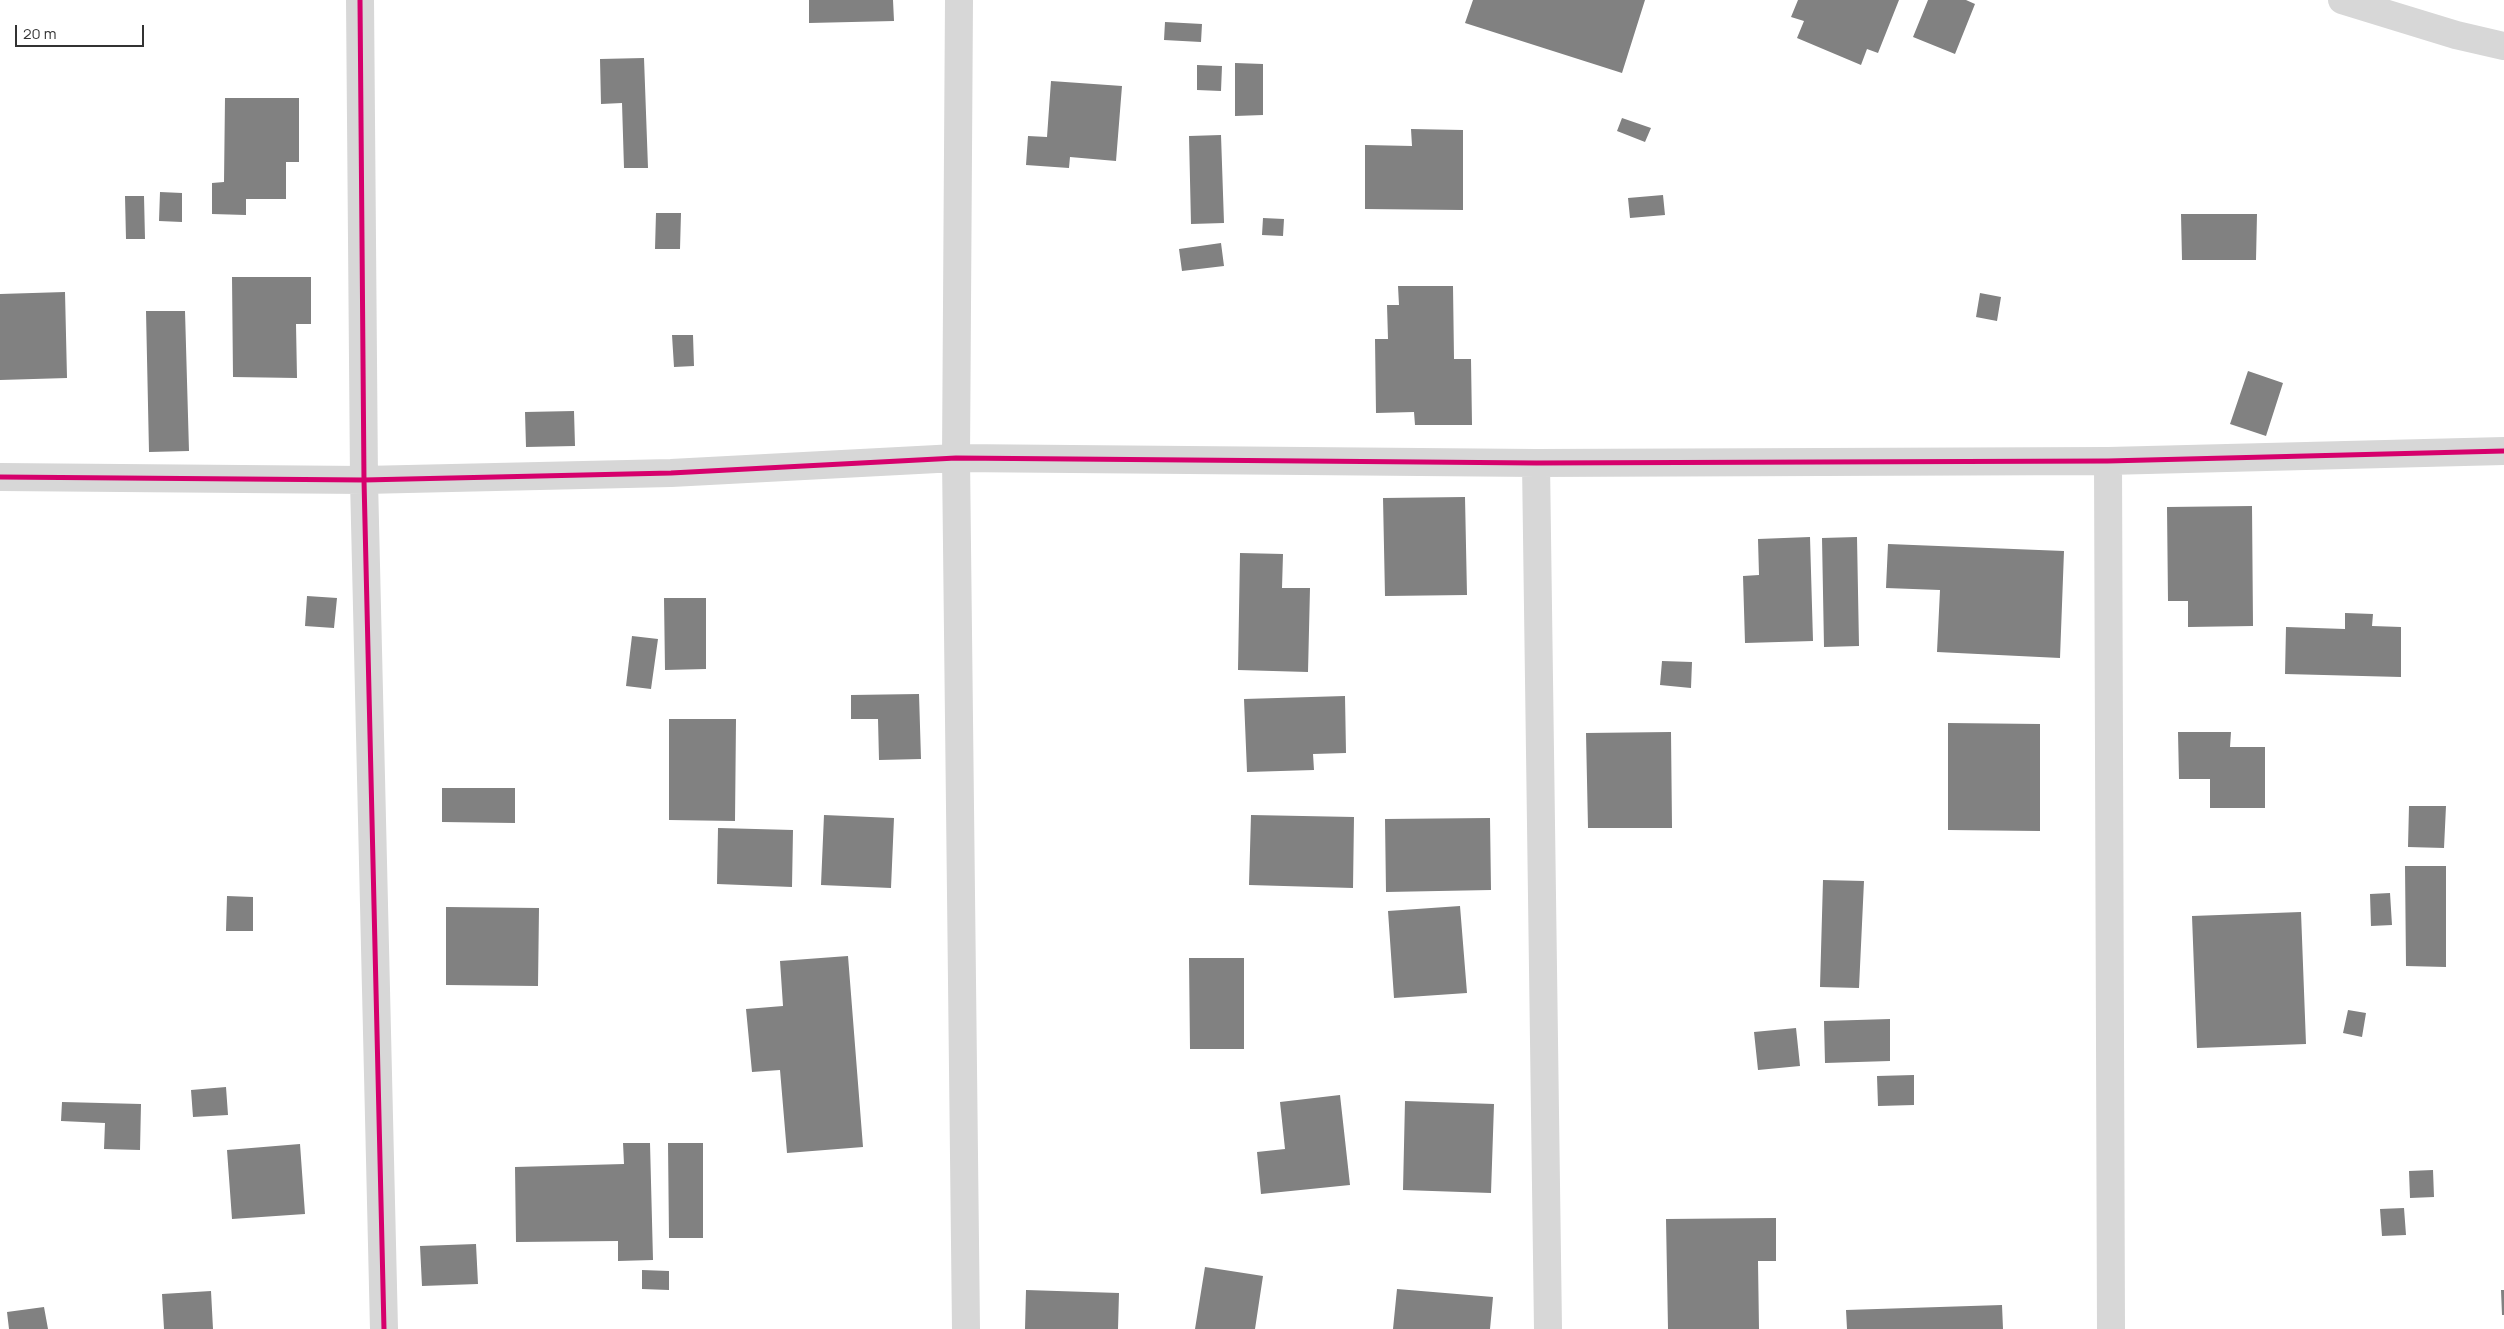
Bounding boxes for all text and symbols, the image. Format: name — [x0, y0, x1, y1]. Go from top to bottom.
scale bar — [18, 15, 146, 47]
text: 20 m — [23, 23, 56, 44]

